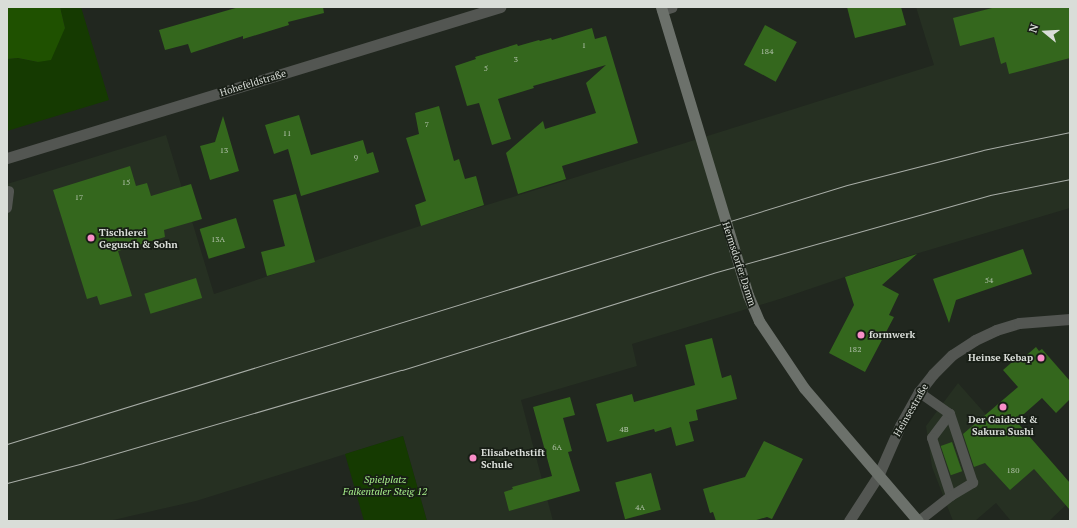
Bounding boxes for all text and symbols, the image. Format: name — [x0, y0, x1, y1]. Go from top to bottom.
north arrow — [1025, 12, 1065, 52]
text: N — [1026, 22, 1042, 34]
house number: 1 — [582, 41, 586, 51]
house number: 184 — [761, 47, 773, 57]
house number: 3 — [514, 55, 518, 65]
house number: 5 — [484, 64, 488, 74]
street label: Hohefeldstraße — [218, 67, 288, 99]
house number: 7 — [425, 120, 429, 130]
house number: 11 — [283, 129, 291, 139]
house number: 13 — [220, 146, 228, 156]
house number: 9 — [354, 153, 358, 163]
house number: 15 — [122, 178, 130, 188]
house number: 17 — [75, 193, 83, 203]
street label: Hermsdorfer Damm — [720, 220, 758, 308]
place label: Tischlerei Gegusch & Sohn — [99, 226, 178, 250]
marker: Tischlerei Gegusch & Sohn — [86, 233, 96, 243]
house number: 13A — [211, 235, 225, 245]
house number: 54 — [985, 276, 993, 286]
place label: formwerk — [869, 329, 915, 341]
marker: formwerk — [856, 330, 866, 340]
house number: 182 — [849, 345, 861, 355]
place label: Heinse Kebap — [968, 352, 1033, 364]
marker: Heinse Kebap — [1036, 353, 1046, 363]
street label: Heinsestraße — [891, 381, 931, 439]
marker: Der Gaideck & Sakura Sushi — [998, 402, 1008, 412]
place label: Der Gaideck & Sakura Sushi — [968, 413, 1038, 436]
house number: 4B — [619, 425, 629, 435]
house number: 6A — [552, 443, 562, 453]
place label: Elisabethstift Schule — [481, 446, 545, 470]
marker: Elisabethstift Schule — [468, 453, 478, 463]
house number: 180 — [1007, 466, 1019, 476]
park label: Spielplatz Falkentaler Steig 12 — [343, 473, 427, 496]
house number: 4A — [635, 503, 645, 513]

